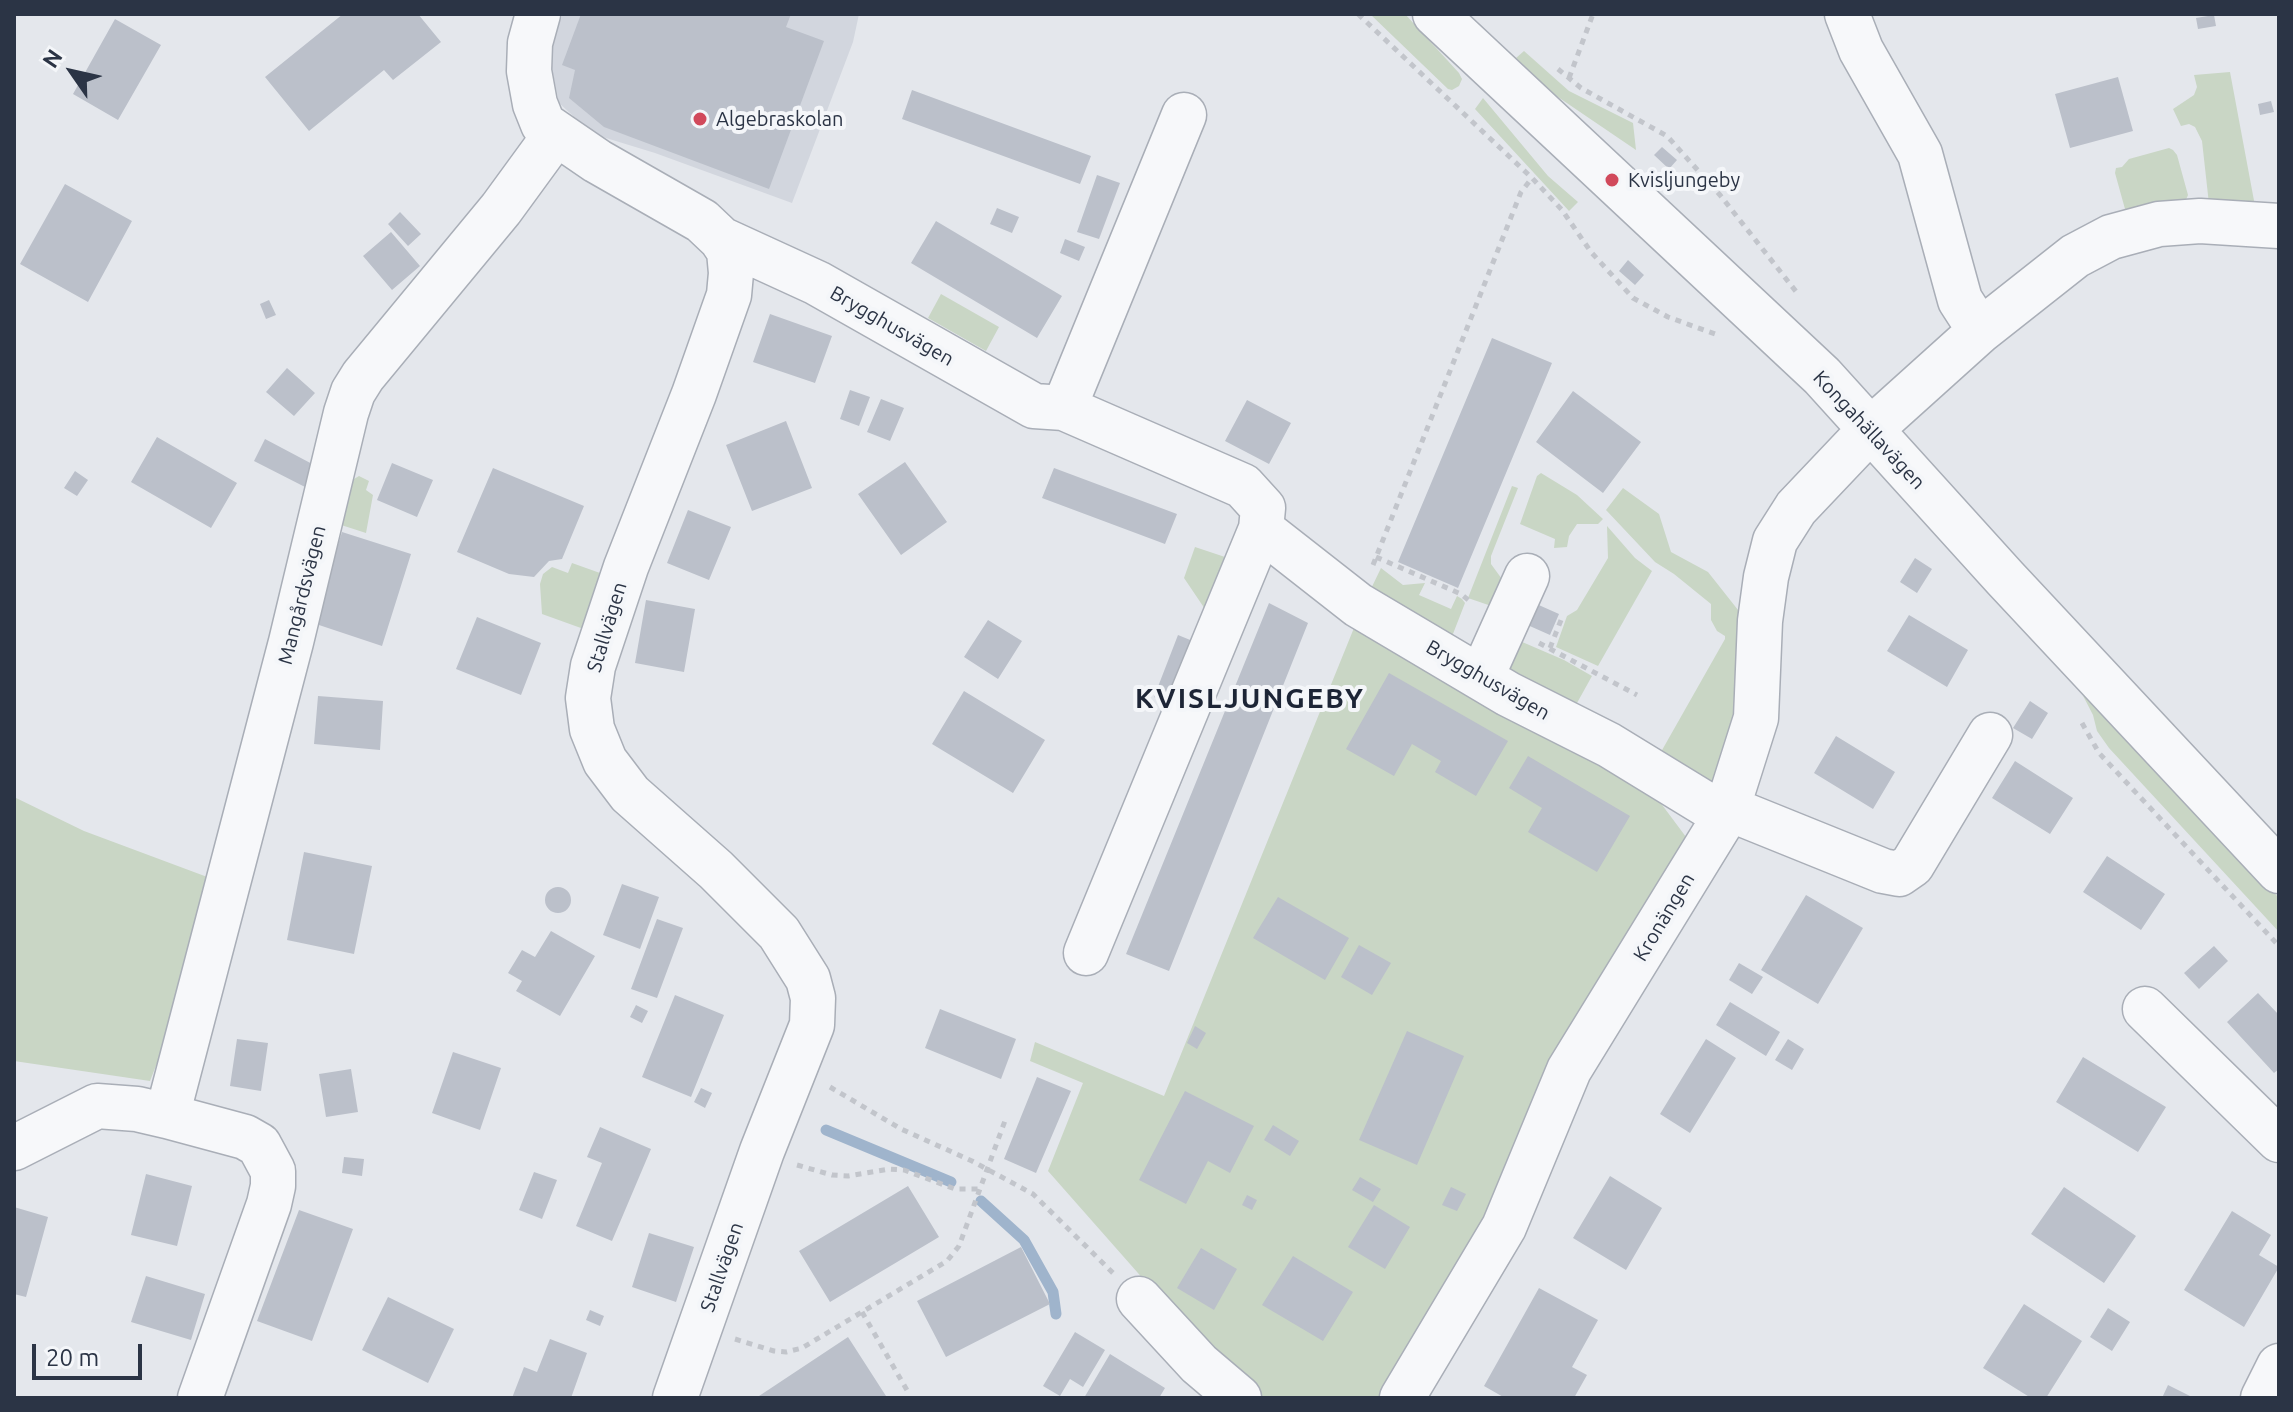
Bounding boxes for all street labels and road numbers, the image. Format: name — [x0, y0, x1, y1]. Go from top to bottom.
street label: Brygghusvägen — [826, 281, 958, 371]
street label: Kongahällavägen — [1808, 366, 1930, 494]
street label: Mangårdsvägen — [273, 523, 331, 667]
street label: Stallvägen — [582, 579, 632, 675]
street label: Brygghusvägen — [1422, 635, 1554, 725]
street label: Kronängen — [1628, 869, 1700, 965]
street label: Stallvägen — [696, 1219, 748, 1315]

